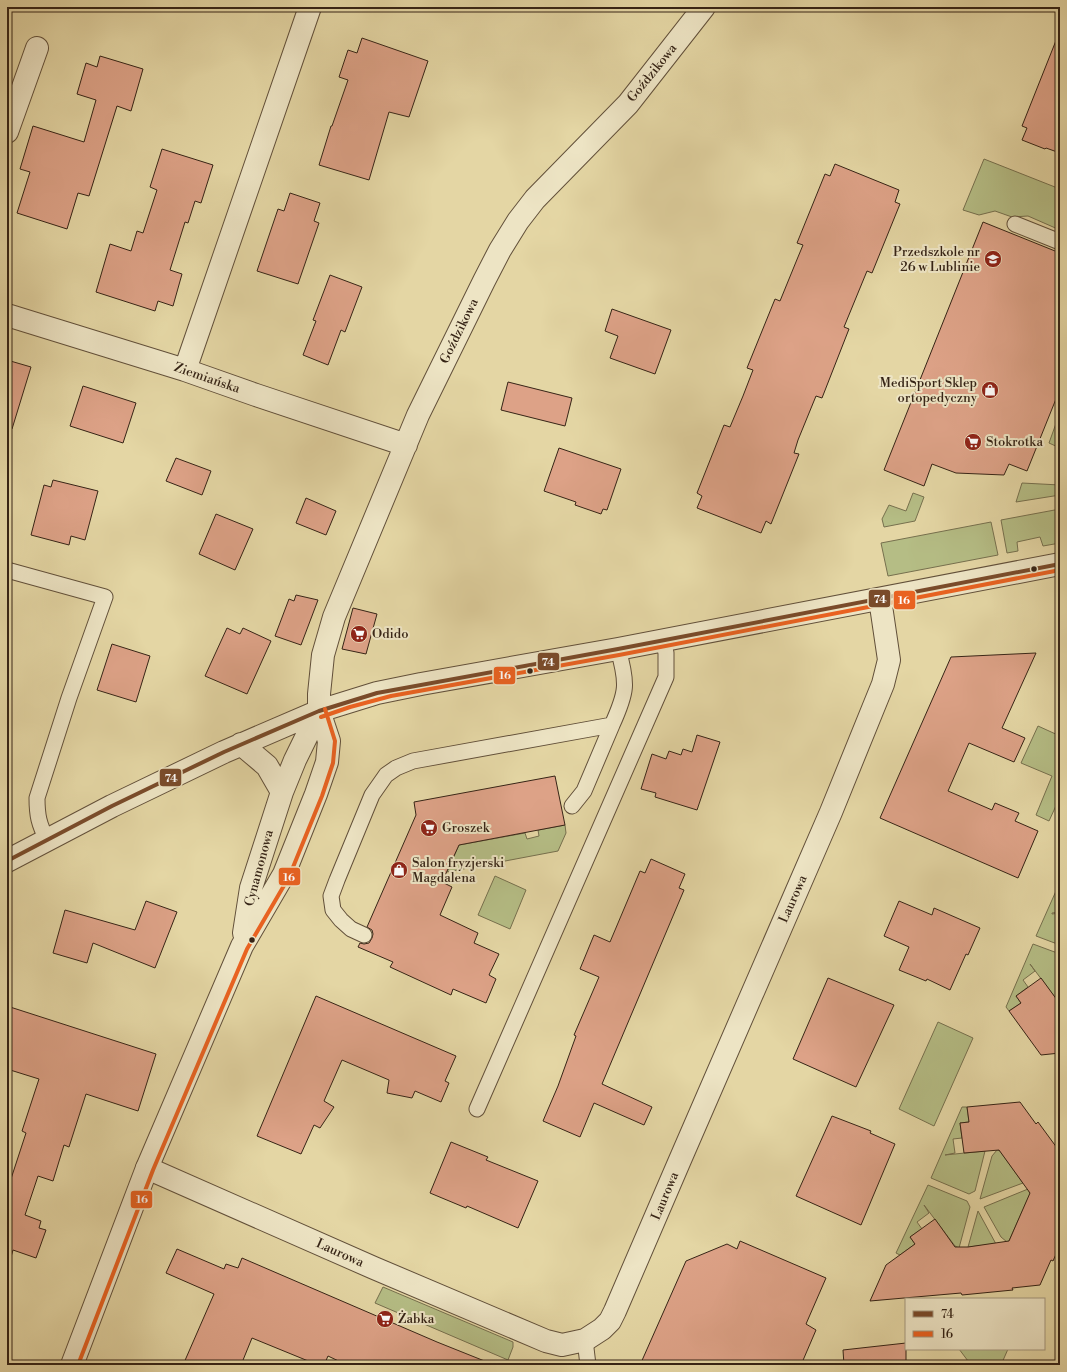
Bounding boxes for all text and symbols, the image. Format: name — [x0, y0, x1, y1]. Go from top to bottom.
street label: Goździkowa — [624, 40, 681, 105]
place label: Przedszkole nr 26 w Lublinie — [893, 244, 980, 275]
school or university icon: Przedszkole nr 26 w Lublinie — [983, 249, 1003, 269]
street label: Goździkowa — [436, 295, 482, 366]
street label: Ziemiańska — [172, 359, 243, 397]
place label: MediSport Sklep ortopedyczny — [880, 375, 978, 406]
shop icon: MediSport Sklep ortopedyczny — [980, 380, 1000, 400]
supermarket icon: Stokrotka — [963, 432, 983, 452]
place label: Stokrotka — [986, 434, 1043, 450]
unlabelled marker — [1029, 564, 1039, 574]
line badge: 74 — [868, 589, 891, 608]
line badge: 16 — [893, 590, 916, 610]
text: 74 — [873, 593, 887, 607]
text: 16 — [898, 594, 910, 608]
supermarket icon: Odido — [349, 624, 369, 644]
place label: Odido — [372, 626, 409, 642]
line badge: 74 — [537, 652, 560, 671]
text: 74 — [541, 656, 555, 670]
line badge: 16 — [493, 666, 516, 685]
unlabelled marker — [525, 666, 535, 676]
text: 16 — [499, 669, 511, 683]
line badge: 74 — [159, 768, 182, 787]
text: 74 — [164, 772, 178, 786]
supermarket icon: Groszek — [419, 818, 439, 838]
place label: Groszek — [442, 820, 491, 836]
street label: Cynamonowa — [241, 828, 277, 908]
place label: Salon fryzjerski Magdalena — [412, 855, 504, 886]
shop icon: Salon fryzjerski Magdalena — [389, 860, 409, 880]
line badge: 16 — [278, 867, 301, 886]
text: 16 — [283, 871, 295, 885]
street label: Laurowa — [775, 872, 811, 925]
unlabelled marker — [247, 935, 257, 945]
street label: Laurowa — [648, 1169, 682, 1222]
line badge: 16 — [130, 1190, 153, 1209]
text: 16 — [136, 1193, 148, 1207]
street label: Laurowa — [314, 1235, 367, 1271]
legend — [905, 1298, 1045, 1350]
text: 74 — [941, 1307, 954, 1322]
supermarket icon: Żabka — [375, 1309, 395, 1329]
place label: Żabka — [398, 1310, 435, 1327]
text: 16 — [941, 1327, 953, 1342]

